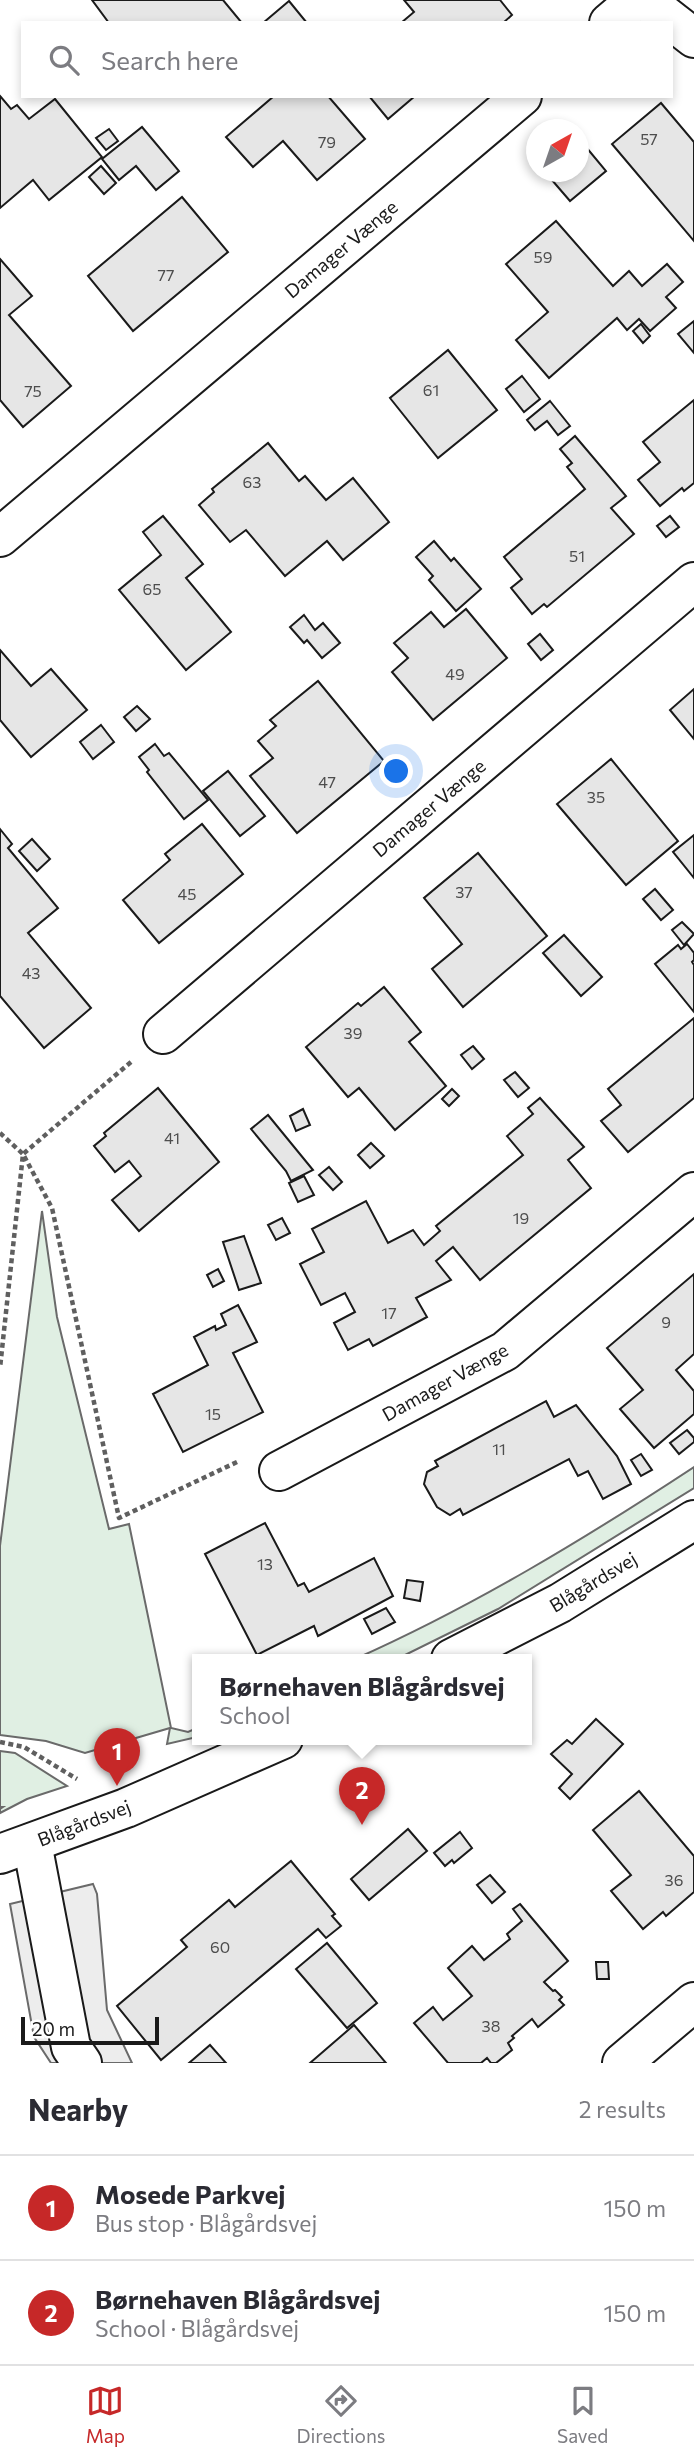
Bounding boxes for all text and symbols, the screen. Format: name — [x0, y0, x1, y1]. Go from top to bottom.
search box — [21, 21, 673, 98]
icon: search — [45, 41, 83, 79]
text: Search here — [101, 44, 239, 75]
north arrow — [526, 119, 589, 182]
house number: 57 — [640, 129, 658, 148]
house number: 79 — [318, 132, 336, 151]
street label: Damager Vænge — [280, 195, 402, 303]
house number: 59 — [534, 247, 552, 266]
house number: 77 — [158, 265, 174, 284]
house number: 61 — [423, 380, 439, 399]
house number: 75 — [24, 381, 42, 400]
house number: 63 — [243, 472, 261, 491]
house number: 51 — [569, 546, 585, 565]
house number: 65 — [143, 579, 161, 598]
house number: 49 — [445, 664, 465, 683]
street label: Damager Vænge — [368, 754, 490, 862]
your location — [379, 754, 413, 788]
house number: 47 — [318, 772, 336, 791]
house number: 35 — [587, 787, 605, 806]
house number: 37 — [455, 882, 473, 901]
house number: 45 — [178, 884, 196, 903]
house number: 43 — [22, 963, 40, 982]
house number: 39 — [344, 1023, 362, 1042]
house number: 41 — [164, 1128, 180, 1147]
house number: 19 — [513, 1208, 529, 1227]
house number: 17 — [381, 1303, 397, 1322]
house number: 9 — [661, 1312, 671, 1331]
street label: Damager Vænge — [378, 1337, 512, 1426]
house number: 15 — [205, 1404, 221, 1423]
house number: 11 — [492, 1439, 506, 1458]
street label: Blågårdsvej — [545, 1546, 641, 1617]
house number: 13 — [257, 1554, 273, 1573]
popup — [192, 1654, 532, 1745]
text: Børnehaven Blågårdsvej — [219, 1670, 505, 1701]
text: School — [219, 1701, 291, 1729]
pin: 1 — [94, 1728, 140, 1786]
pin: 2 — [339, 1767, 385, 1825]
street label: Blågårdsvej — [34, 1794, 134, 1851]
house number: 36 — [665, 1870, 683, 1889]
house number: 60 — [210, 1937, 230, 1956]
scale bar — [21, 2014, 159, 2046]
house number: 38 — [482, 2016, 500, 2035]
text: 20 m — [32, 2017, 75, 2040]
text: Nearby — [28, 2090, 128, 2127]
text: 2 results — [579, 2095, 666, 2123]
text: Mosede Parkvej — [95, 2178, 286, 2209]
text: 1 — [46, 2194, 56, 2222]
text: 150 m — [603, 2194, 666, 2222]
text: Bus stop · Blågårdsvej — [95, 2209, 317, 2237]
text: Børnehaven Blågårdsvej — [95, 2283, 380, 2314]
text: 2 — [44, 2299, 58, 2327]
text: 150 m — [603, 2299, 666, 2327]
text: School · Blågårdsvej — [95, 2314, 299, 2342]
tab: Map — [86, 2382, 125, 2447]
tab: Directions — [296, 2382, 386, 2447]
tab: Saved — [557, 2382, 608, 2447]

